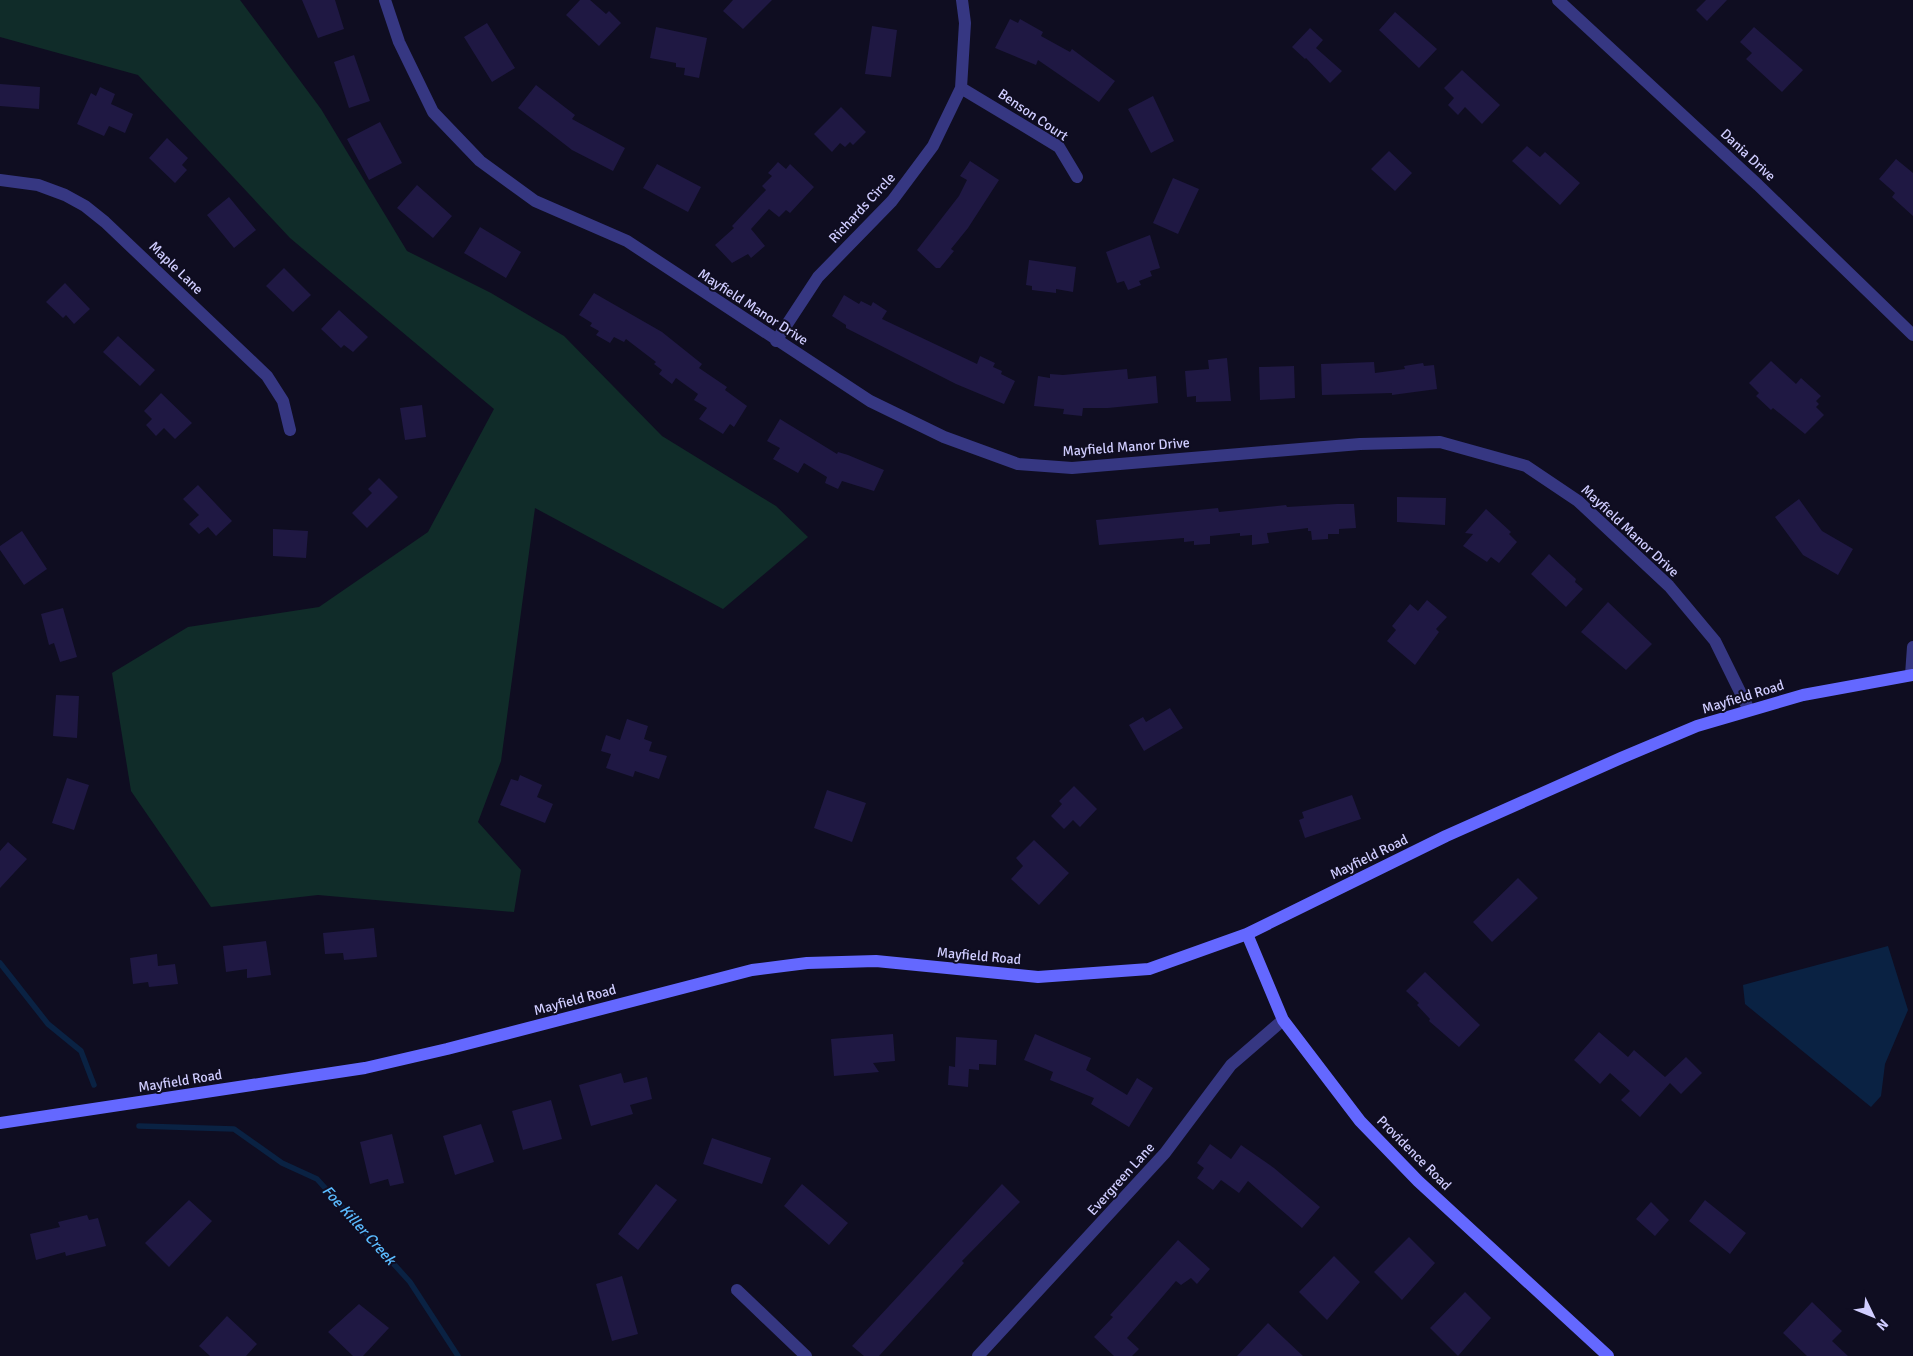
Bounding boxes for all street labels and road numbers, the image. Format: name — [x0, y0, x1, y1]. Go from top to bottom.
street label: Benson Court — [995, 85, 1071, 145]
street label: Dania Drive — [1717, 125, 1779, 185]
street label: Richards Circle — [825, 169, 899, 247]
street label: Maple Lane — [145, 238, 207, 298]
street label: Mayfield Manor Drive — [695, 265, 811, 349]
street label: Mayfield Manor Drive — [1062, 434, 1190, 460]
street label: Mayfield Manor Drive — [1578, 481, 1682, 581]
street label: Mayfield Road — [1700, 677, 1786, 717]
street label: Mayfield Road — [1327, 831, 1411, 883]
street label: Mayfield Road — [936, 944, 1022, 968]
street label: Mayfield Road — [532, 981, 618, 1019]
street label: Mayfield Road — [137, 1066, 223, 1096]
street label: Providence Road — [1373, 1112, 1455, 1194]
street label: Evergreen Lane — [1084, 1139, 1158, 1219]

